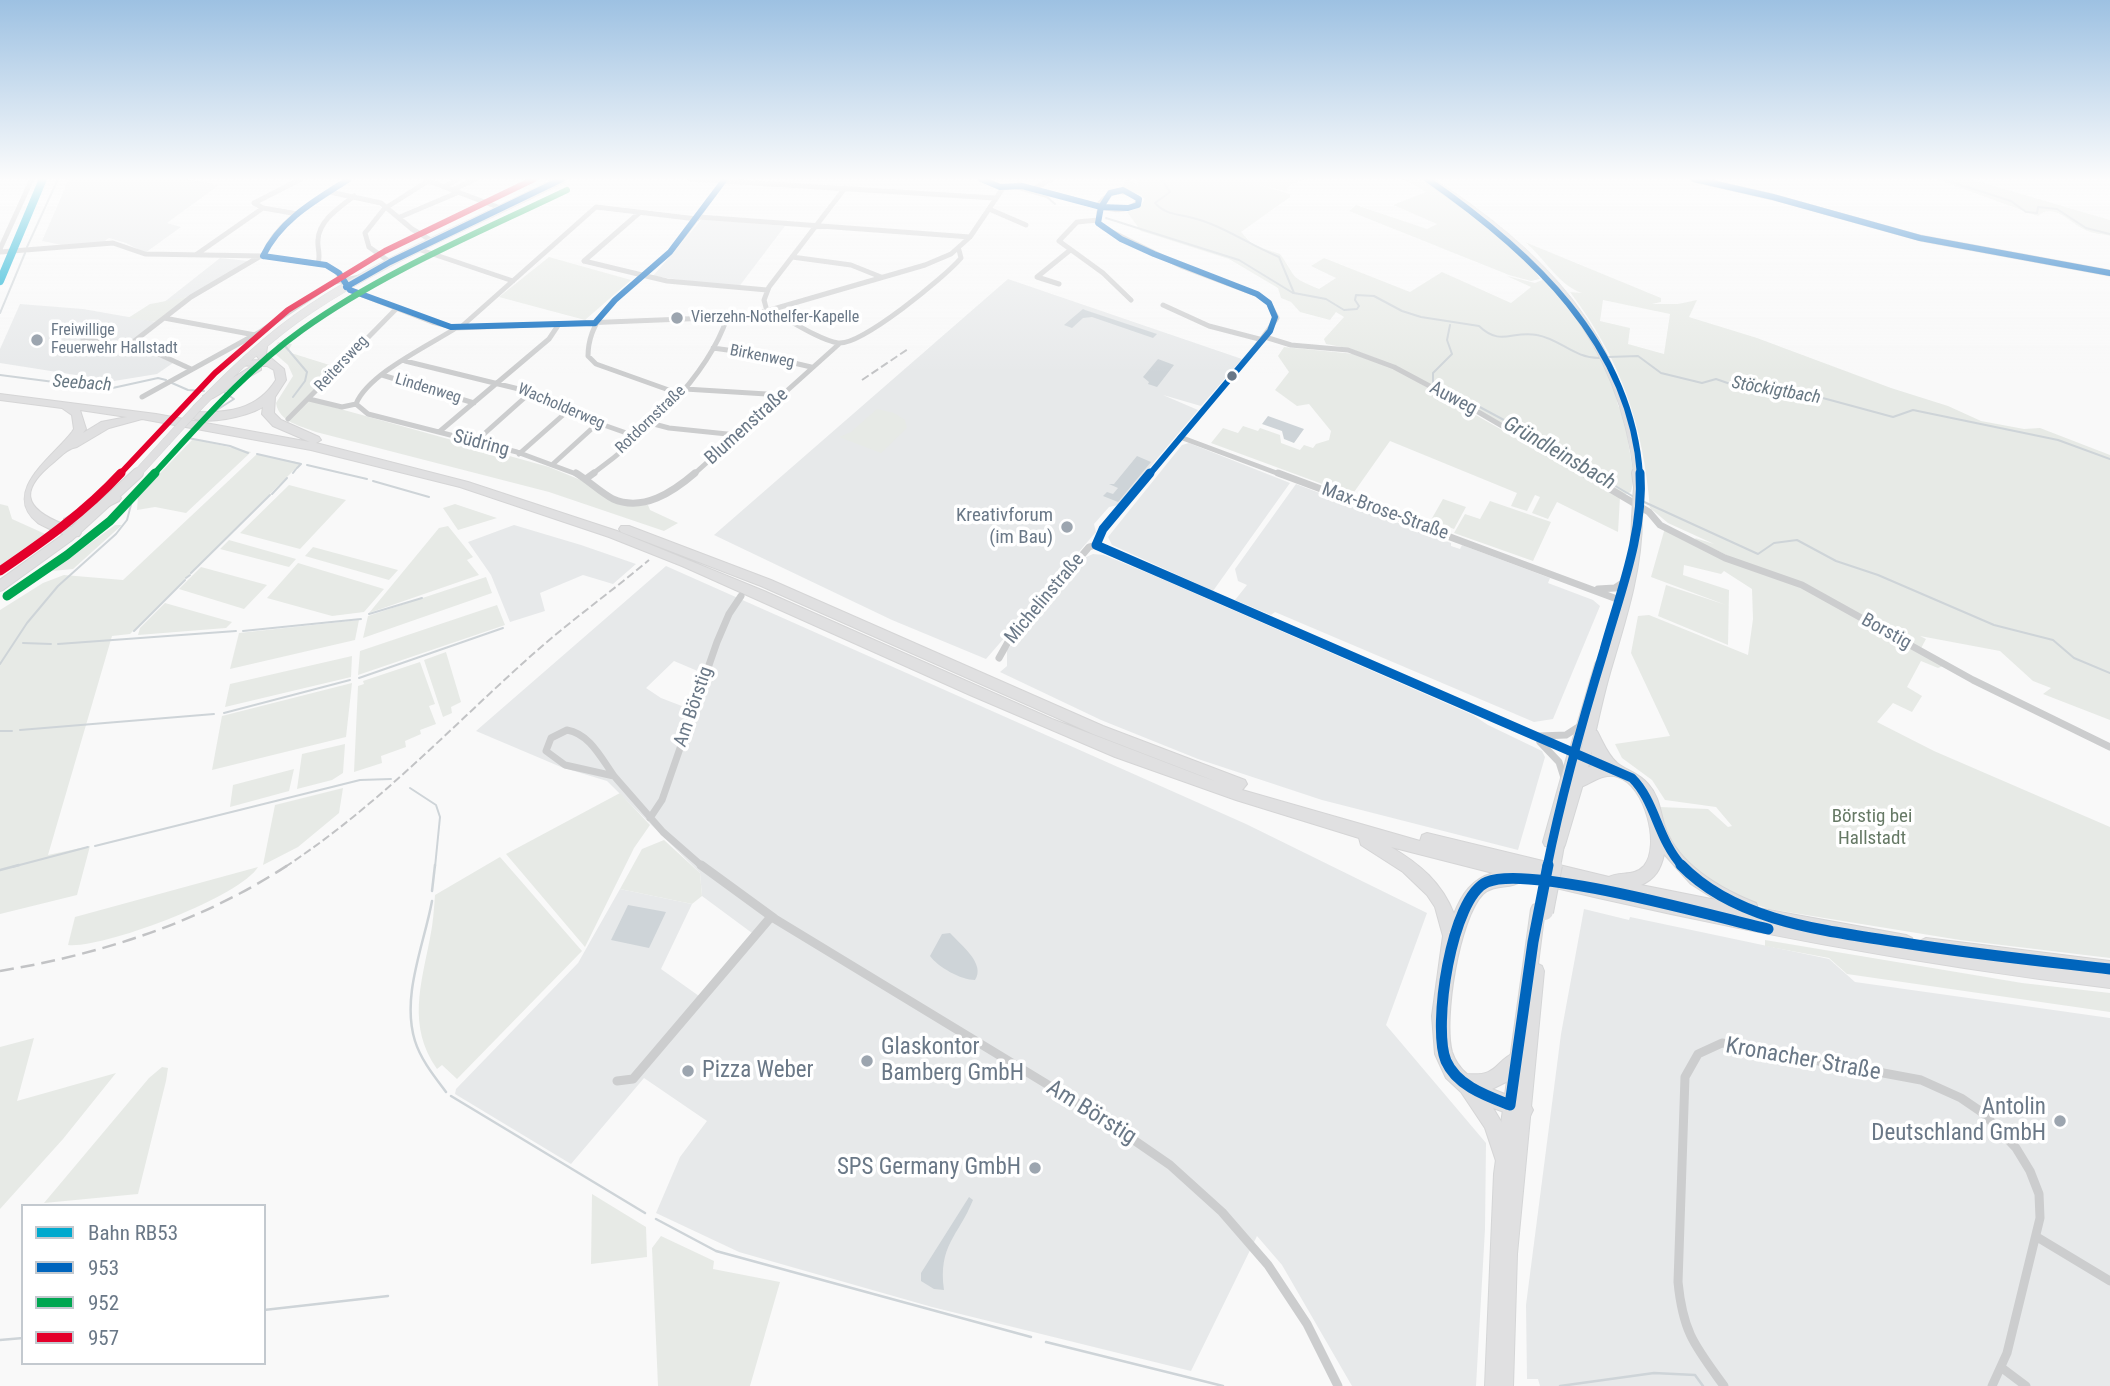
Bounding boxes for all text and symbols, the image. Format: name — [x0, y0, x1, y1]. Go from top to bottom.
place label: Vierzehn-Nothelfer-Kapelle — [691, 308, 859, 328]
marker: Vierzehn-Nothelfer-Kapelle — [669, 310, 685, 326]
place label: Freiwillige Feuerwehr Hallstadt — [51, 321, 178, 359]
marker: Freiwillige Feuerwehr Hallstadt — [29, 332, 45, 348]
street label: Reitersweg — [311, 332, 373, 396]
street label: Birkenweg — [728, 341, 796, 373]
unlabelled marker — [1225, 369, 1239, 383]
street label: Lindenweg — [393, 370, 463, 408]
water label: Seebach — [52, 371, 112, 397]
water label: Stöckigtbach — [1730, 373, 1822, 409]
street label: Auweg — [1425, 377, 1481, 421]
street label: Wacholderweg — [515, 380, 607, 434]
street label: Rotdornstraße — [612, 382, 690, 458]
street label: Blumenstraße — [701, 384, 793, 470]
water label: Gründleinsbach — [1499, 412, 1619, 496]
street label: Südring — [450, 426, 512, 462]
street label: Max-Brose-Straße — [1319, 479, 1451, 545]
place label: Kreativforum (im Bau) — [956, 505, 1053, 549]
marker: Kreativforum (im Bau) — [1059, 519, 1075, 535]
street label: Michelinstraße — [1001, 549, 1089, 649]
street label: Borstig — [1857, 609, 1915, 655]
street label: Am Börstig — [670, 664, 718, 750]
park label: Börstig bei Hallstadt — [1832, 806, 1912, 850]
street label: Kronacher Straße — [1723, 1033, 1883, 1087]
place label: Glaskontor Bamberg GmbH — [881, 1034, 1024, 1088]
marker: Glaskontor Bamberg GmbH — [859, 1053, 875, 1069]
place label: Pizza Weber — [702, 1057, 814, 1085]
marker: Pizza Weber — [680, 1063, 696, 1079]
street label: Am Börstig — [1041, 1075, 1141, 1151]
place label: Antolin Deutschland GmbH — [1871, 1094, 2046, 1148]
marker: Antolin Deutschland GmbH — [2052, 1113, 2068, 1129]
place label: SPS Germany GmbH — [837, 1154, 1021, 1182]
marker: SPS Germany GmbH — [1027, 1160, 1043, 1176]
legend — [21, 1204, 266, 1365]
text: Bahn RB53 — [88, 1221, 178, 1245]
text: 953 — [88, 1256, 119, 1280]
text: 952 — [88, 1291, 119, 1315]
text: 957 — [88, 1326, 119, 1350]

